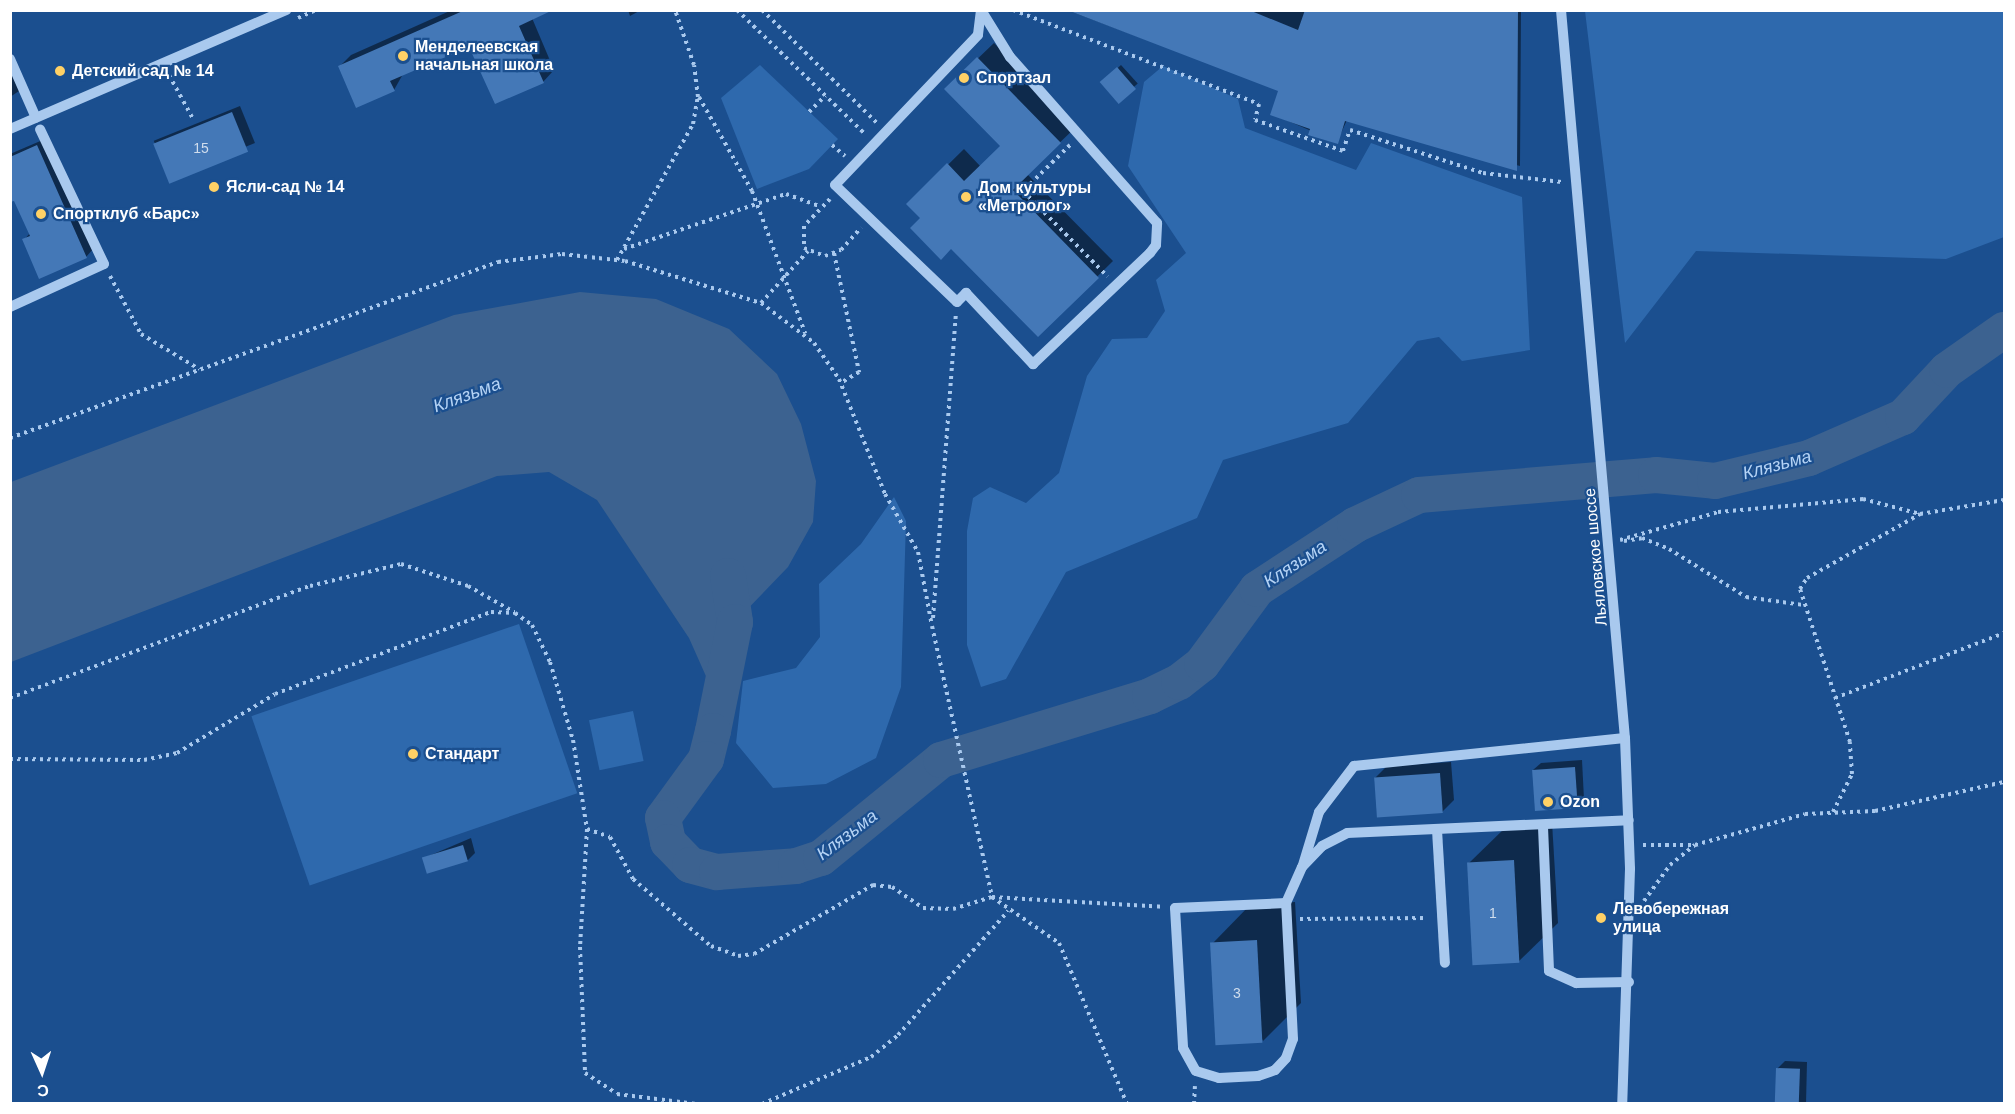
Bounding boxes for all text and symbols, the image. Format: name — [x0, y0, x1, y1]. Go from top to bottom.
place label: Менделеевская начальная школа — [415, 37, 553, 75]
marker: Менделеевская начальная школа — [396, 49, 410, 63]
place label: Детский сад № 14 — [72, 61, 214, 81]
marker: Детский сад № 14 — [53, 64, 67, 78]
place label: Спортзал — [976, 68, 1051, 88]
marker: Спортзал — [957, 71, 971, 85]
house number: 15 — [193, 140, 209, 156]
place label: Ясли-сад № 14 — [226, 177, 344, 197]
place label: Дом культуры «Метролог» — [978, 178, 1091, 216]
marker: Ясли-сад № 14 — [207, 180, 221, 194]
marker: Дом культуры «Метролог» — [959, 190, 973, 204]
place label: Спортклуб «Барс» — [53, 204, 200, 224]
marker: Спортклуб «Барс» — [34, 207, 48, 221]
water label: Клязьма — [430, 373, 504, 417]
water label: Клязьма — [1740, 445, 1814, 485]
street label: Льяловское шоссе — [1580, 487, 1612, 627]
water label: Клязьма — [1260, 536, 1330, 592]
place label: Стандарт — [425, 744, 499, 764]
marker: Стандарт — [406, 747, 420, 761]
place label: Ozon — [1560, 792, 1600, 812]
marker: Ozon — [1541, 795, 1555, 809]
water label: Клязьма — [812, 805, 882, 865]
place label: Левобережная улица — [1613, 899, 1729, 937]
house number: 1 — [1489, 905, 1497, 921]
marker: Левобережная улица — [1594, 911, 1608, 925]
house number: 3 — [1233, 985, 1241, 1001]
north arrow — [12, 1042, 72, 1102]
text: С — [37, 1082, 49, 1099]

